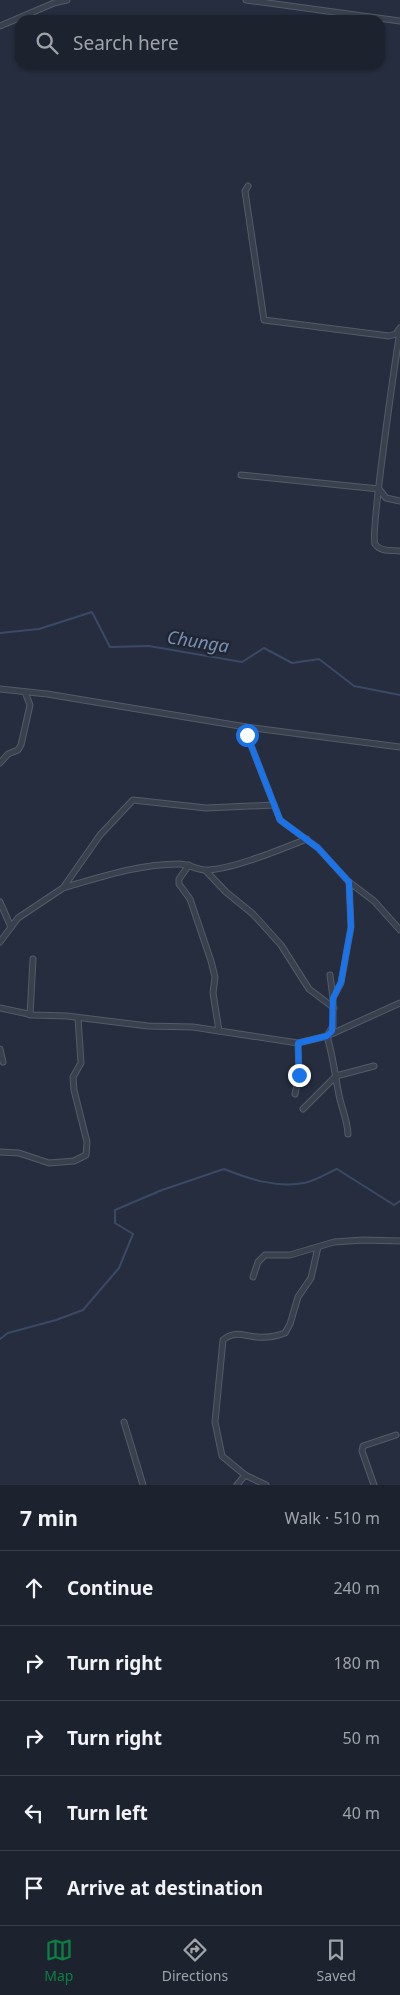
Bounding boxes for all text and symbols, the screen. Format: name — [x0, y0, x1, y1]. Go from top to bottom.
search box — [15, 15, 385, 70]
icon: search — [33, 29, 61, 57]
text: Search here — [73, 30, 179, 56]
water label: Chunga — [165, 624, 231, 658]
route start — [236, 724, 259, 747]
route end — [288, 1064, 311, 1087]
text: 7 min — [20, 1504, 78, 1532]
text: Walk · 510 m — [285, 1507, 380, 1529]
icon: ahead — [20, 1574, 48, 1602]
text: Continue — [67, 1575, 153, 1601]
text: 240 m — [333, 1577, 380, 1599]
icon: right — [20, 1649, 48, 1677]
text: Turn right — [67, 1650, 162, 1676]
text: 180 m — [333, 1652, 380, 1674]
icon: right — [20, 1724, 48, 1752]
text: Turn right — [67, 1725, 162, 1751]
text: 50 m — [343, 1727, 380, 1749]
icon: left — [20, 1799, 48, 1827]
text: Turn left — [67, 1800, 148, 1826]
text: 40 m — [343, 1802, 380, 1824]
icon: arrive — [20, 1874, 48, 1902]
text: Arrive at destination — [67, 1875, 263, 1901]
tab: Map — [44, 1936, 73, 1985]
tab: Directions — [162, 1936, 228, 1985]
tab: Saved — [317, 1936, 356, 1985]

